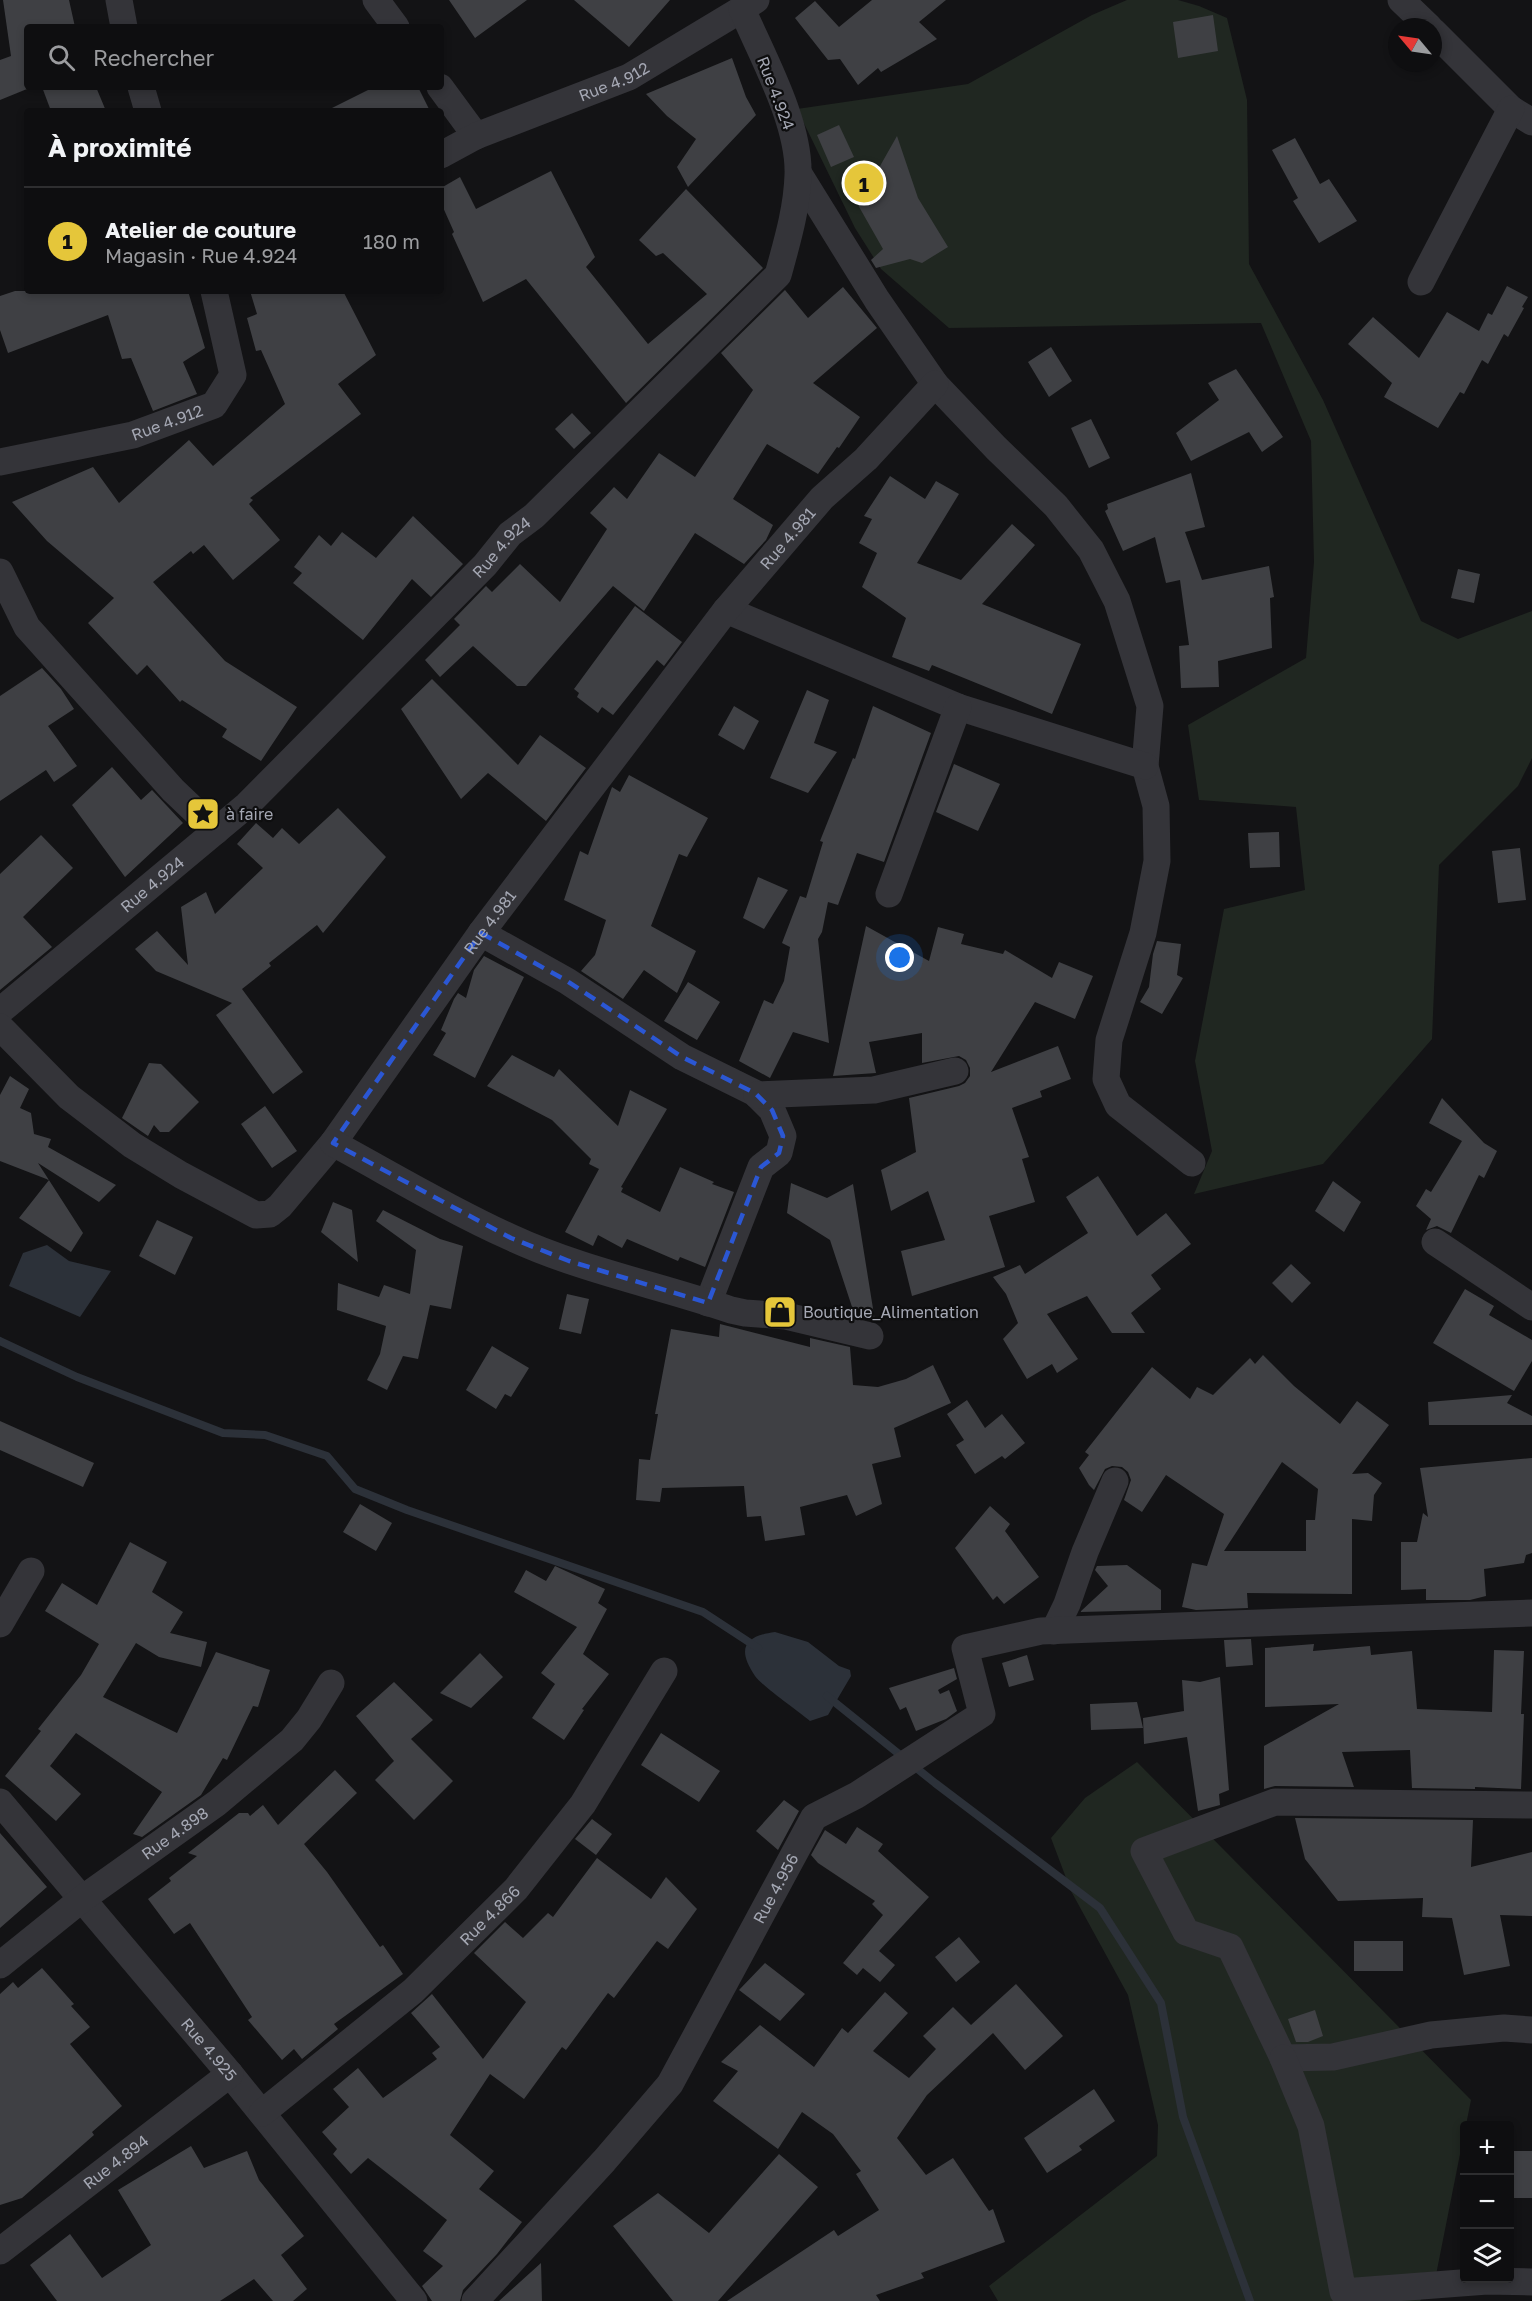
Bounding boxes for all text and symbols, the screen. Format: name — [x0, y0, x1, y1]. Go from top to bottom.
north arrow — [1388, 18, 1442, 72]
search box — [24, 24, 444, 90]
icon: search — [45, 41, 78, 74]
text: Rechercher — [93, 44, 214, 71]
street label: Rue 4.924 — [753, 54, 799, 132]
street label: Rue 4.912 — [576, 57, 653, 105]
text: À proximité — [48, 132, 192, 163]
pin: 1 — [844, 160, 884, 206]
text: Atelier de couture — [105, 216, 296, 243]
text: 1 — [62, 229, 73, 253]
text: 180 m — [363, 229, 420, 253]
text: Magasin · Rue 4.924 — [105, 243, 297, 267]
street label: Rue 4.912 — [128, 400, 206, 445]
street label: Rue 4.981 — [755, 503, 820, 573]
street label: Rue 4.924 — [468, 512, 534, 582]
place icon: à faire — [185, 796, 221, 832]
place label: à faire — [226, 804, 273, 824]
street label: Rue 4.924 — [116, 852, 188, 916]
street label: Rue 4.981 — [459, 886, 520, 958]
your location — [885, 943, 914, 972]
shop icon: Boutique_Alimentation — [762, 1294, 798, 1330]
place label: Boutique_Alimentation — [803, 1302, 979, 1322]
street label: Rue 4.898 — [137, 1803, 212, 1864]
street label: Rue 4.956 — [748, 1850, 803, 1927]
street label: Rue 4.866 — [455, 1881, 524, 1949]
street label: Rue 4.925 — [177, 2014, 242, 2085]
map controls — [1460, 2121, 1514, 2283]
button: + — [1460, 2121, 1514, 2175]
street label: Rue 4.894 — [79, 2130, 152, 2193]
button: − — [1460, 2175, 1514, 2229]
button: layers — [1460, 2229, 1514, 2283]

